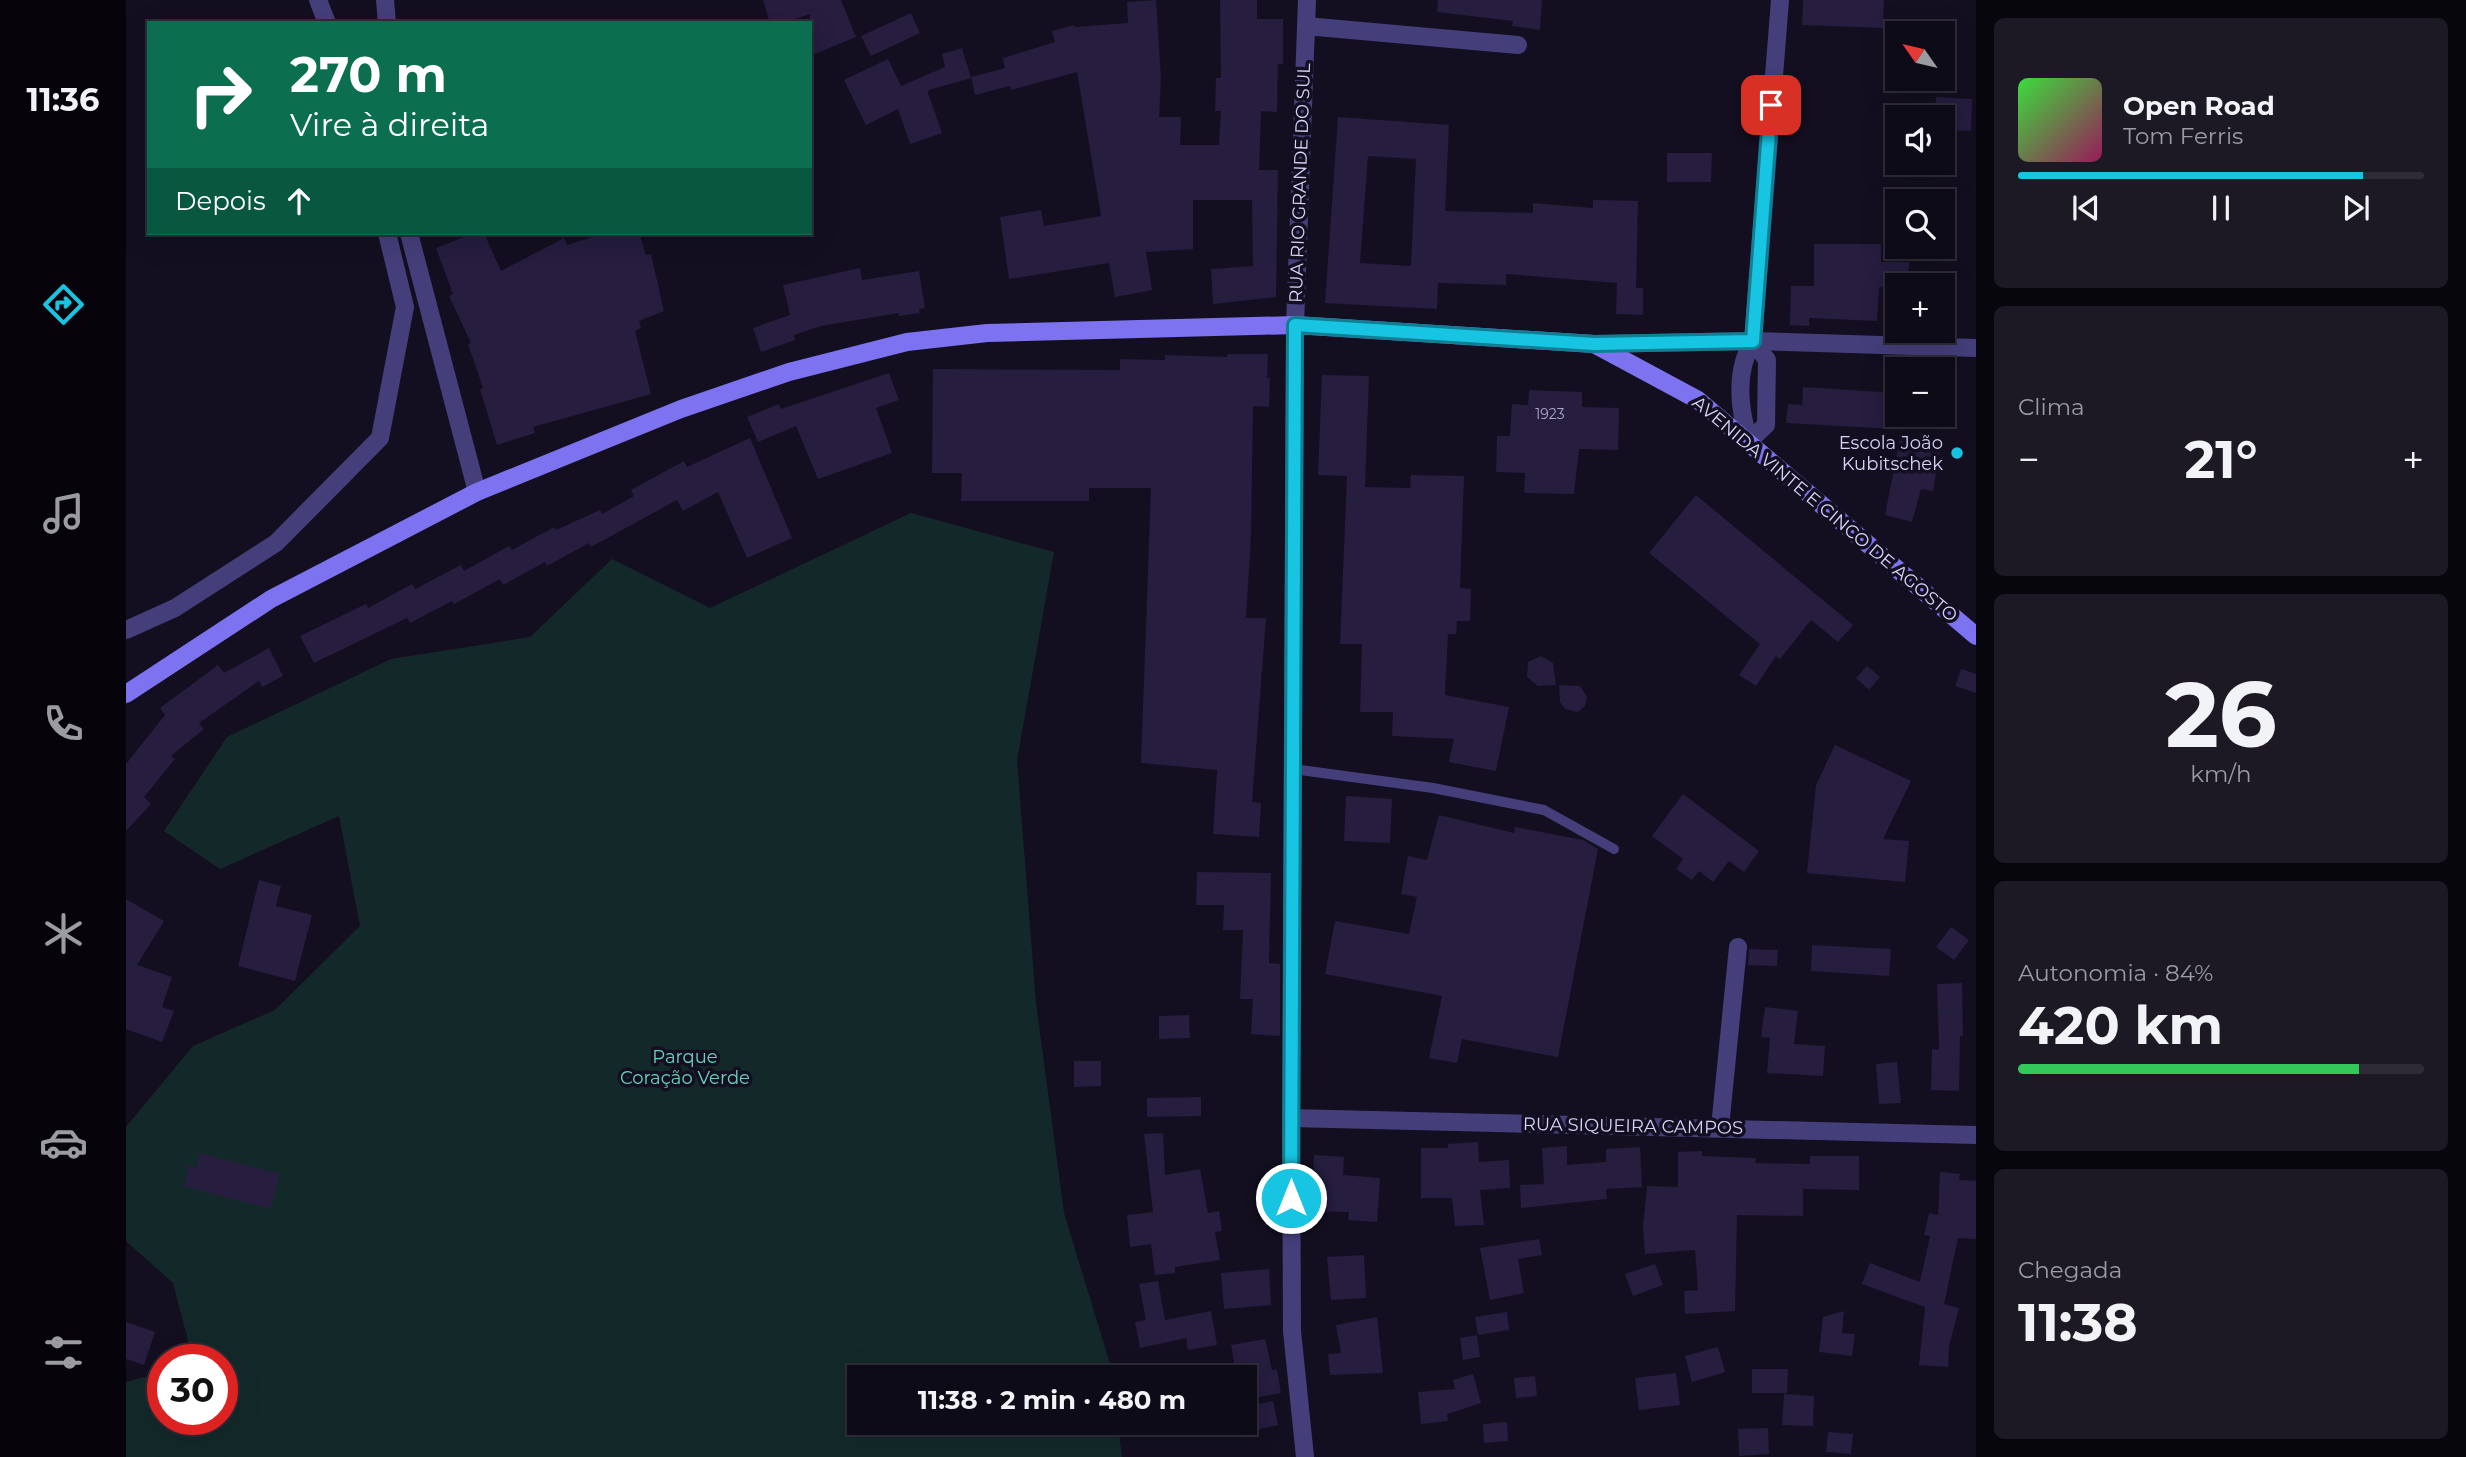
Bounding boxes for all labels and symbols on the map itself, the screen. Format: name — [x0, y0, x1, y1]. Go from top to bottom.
north arrow — [1885, 21, 1955, 91]
street label: RUA RIO GRANDE DO SUL — [1285, 62, 1315, 303]
pin — [1741, 75, 1801, 135]
street label: AVENIDA VINTE E CINCO DE AGOSTO — [1688, 391, 1962, 627]
house number: 1923 — [1535, 405, 1565, 423]
place label: Escola João Kubitschek — [1839, 432, 1943, 475]
marker: Escola João Kubitschek — [1949, 445, 1965, 461]
park label: Parque Coração Verde — [620, 1046, 750, 1089]
street label: RUA SIQUEIRA CAMPOS — [1523, 1113, 1743, 1139]
position arrow — [1254, 1161, 1328, 1235]
speed limit sign: 30 — [147, 1344, 238, 1435]

